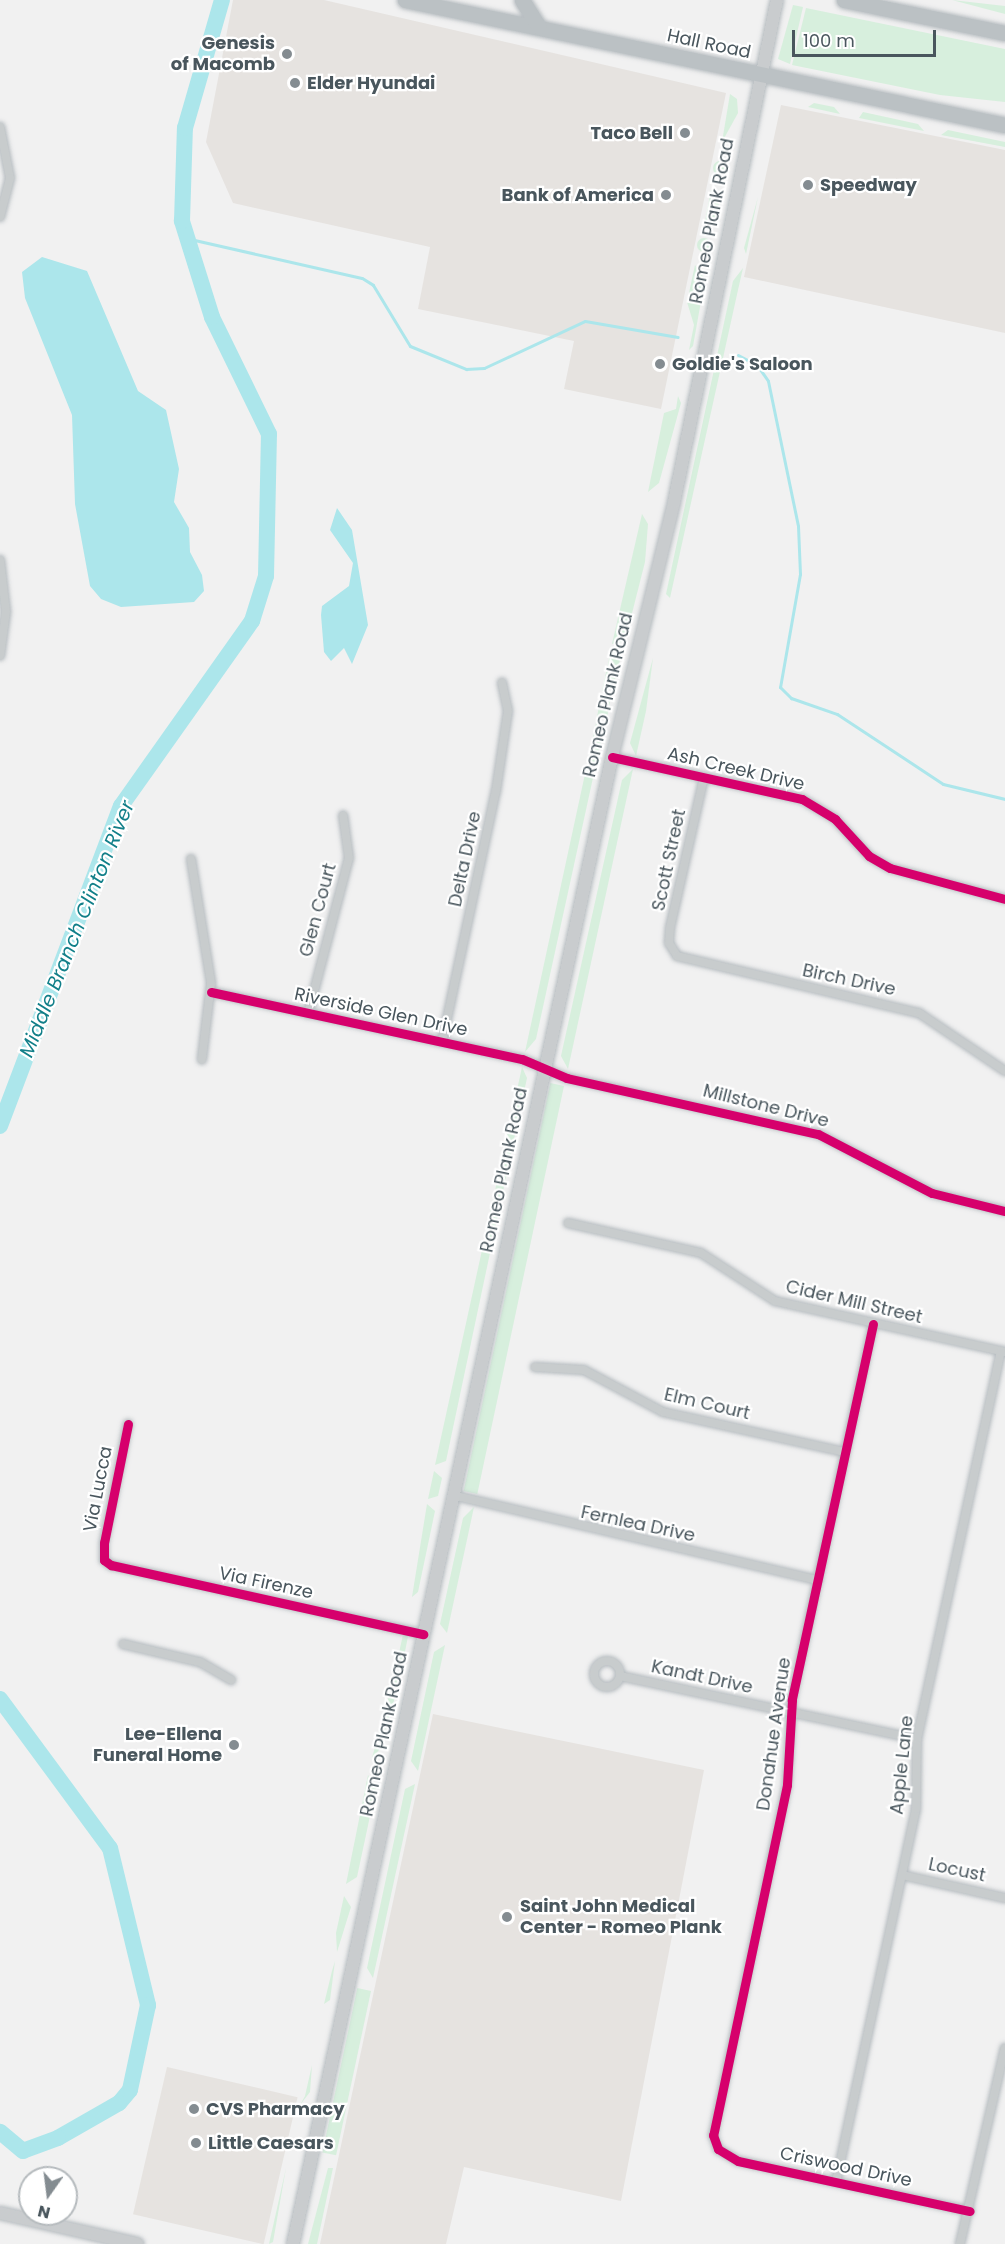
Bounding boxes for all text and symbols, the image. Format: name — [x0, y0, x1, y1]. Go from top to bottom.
scale bar — [795, 18, 939, 56]
street label: Hall Road — [665, 25, 753, 63]
text: 100 m — [803, 28, 855, 53]
place label: Genesis of Macomb — [171, 33, 275, 76]
marker: Genesis of Macomb — [280, 47, 294, 61]
place label: Elder Hyundai — [307, 72, 435, 94]
marker: Elder Hyundai — [288, 76, 302, 90]
place label: Taco Bell — [590, 122, 673, 144]
marker: Taco Bell — [678, 126, 692, 140]
street label: Romeo Plank Road — [685, 137, 739, 305]
place label: Speedway — [820, 174, 917, 196]
marker: Speedway — [801, 178, 815, 192]
place label: Bank of America — [502, 184, 654, 206]
marker: Bank of America — [659, 188, 673, 202]
place label: Goldie's Saloon — [672, 353, 813, 375]
marker: Goldie's Saloon — [653, 357, 667, 371]
street label: Romeo Plank Road — [579, 611, 637, 779]
street label: Ash Creek Drive — [665, 743, 807, 795]
water label: Middle Branch Clinton River — [14, 797, 140, 1061]
street label: Scott Street — [648, 807, 690, 913]
street label: Delta Drive — [444, 809, 486, 909]
street label: Glen Court — [295, 861, 341, 959]
street label: Birch Drive — [801, 960, 897, 1000]
street label: Riverside Glen Drive — [293, 983, 469, 1041]
street label: Millstone Drive — [701, 1080, 831, 1132]
street label: Romeo Plank Road — [476, 1086, 532, 1254]
street label: Cider Mill Street — [784, 1276, 924, 1328]
street label: Elm Court — [662, 1384, 752, 1424]
street label: Via Lucca — [79, 1444, 117, 1534]
street label: Fernlea Drive — [579, 1501, 697, 1547]
street label: Via Firenze — [217, 1562, 315, 1604]
street label: Romeo Plank Road — [356, 1650, 412, 1818]
street label: Kandt Drive — [649, 1656, 755, 1698]
street label: Donahue Avenue — [753, 1656, 795, 1812]
street label: Apple Lane — [886, 1714, 918, 1816]
place label: Lee-Ellena Funeral Home — [93, 1724, 222, 1766]
marker: Lee-Ellena Funeral Home — [227, 1738, 241, 1752]
street label: Locust — [927, 1853, 987, 1887]
place label: Saint John Medical Center - Romeo Plank — [520, 1896, 722, 1938]
marker: Saint John Medical Center - Romeo Plank — [498, 1908, 516, 1926]
place label: CVS Pharmacy — [206, 2098, 345, 2120]
marker: CVS Pharmacy — [187, 2102, 201, 2116]
place label: Little Caesars — [208, 2132, 334, 2154]
marker: Little Caesars — [189, 2136, 203, 2150]
street label: Criswood Drive — [778, 2142, 914, 2192]
north arrow — [18, 2166, 78, 2226]
text: N — [35, 2199, 53, 2225]

